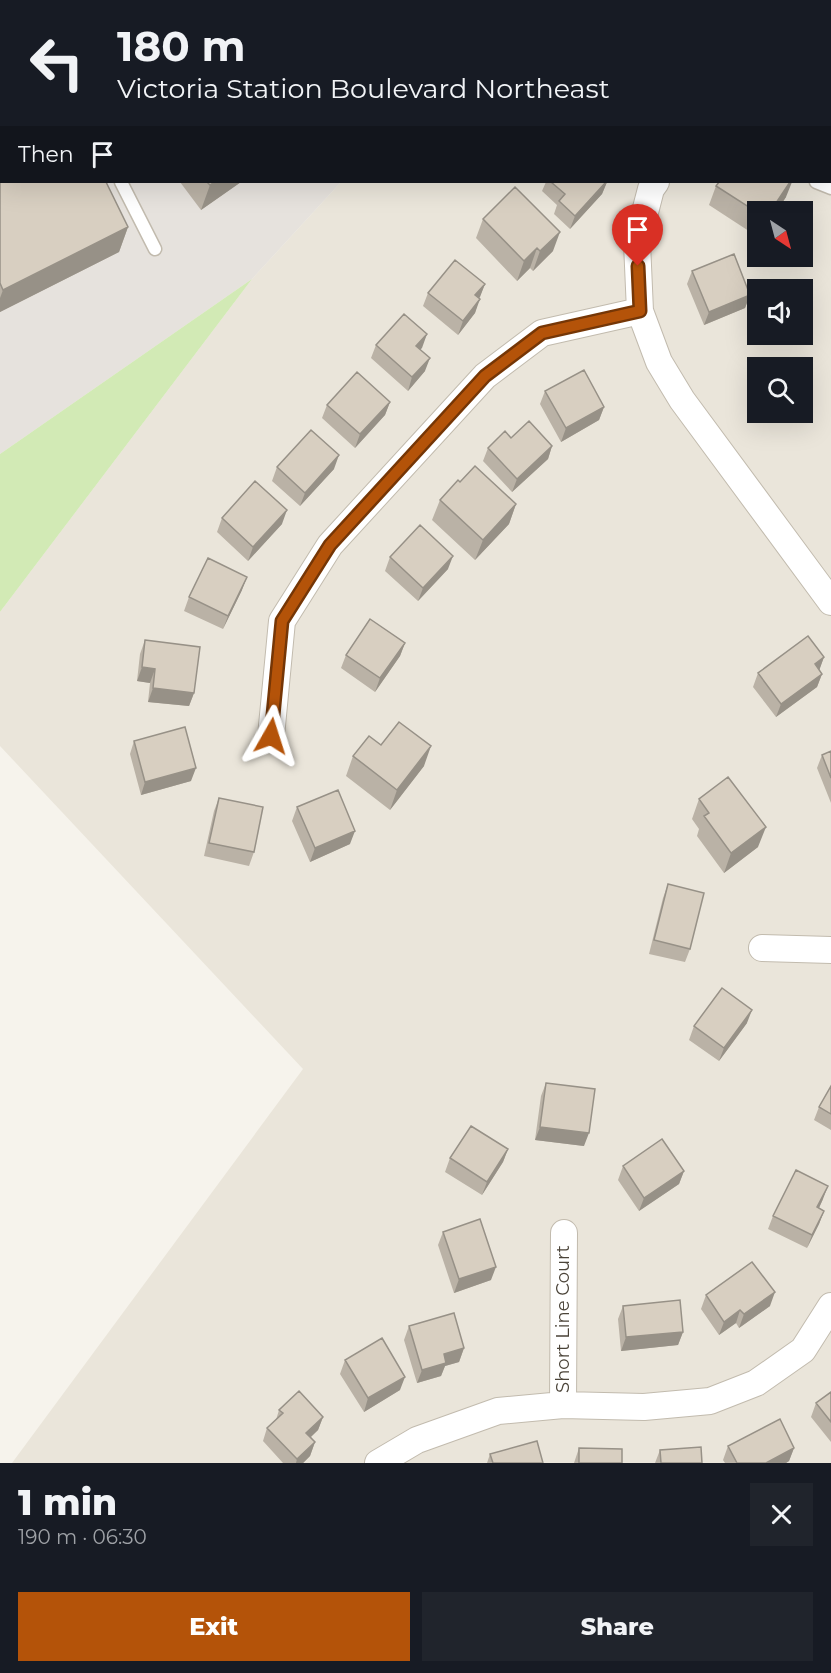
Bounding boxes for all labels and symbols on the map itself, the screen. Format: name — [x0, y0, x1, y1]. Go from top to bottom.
north arrow — [747, 201, 813, 267]
pin — [612, 204, 663, 266]
position arrow — [239, 704, 303, 768]
street label: Short Line Court — [552, 1245, 574, 1393]

